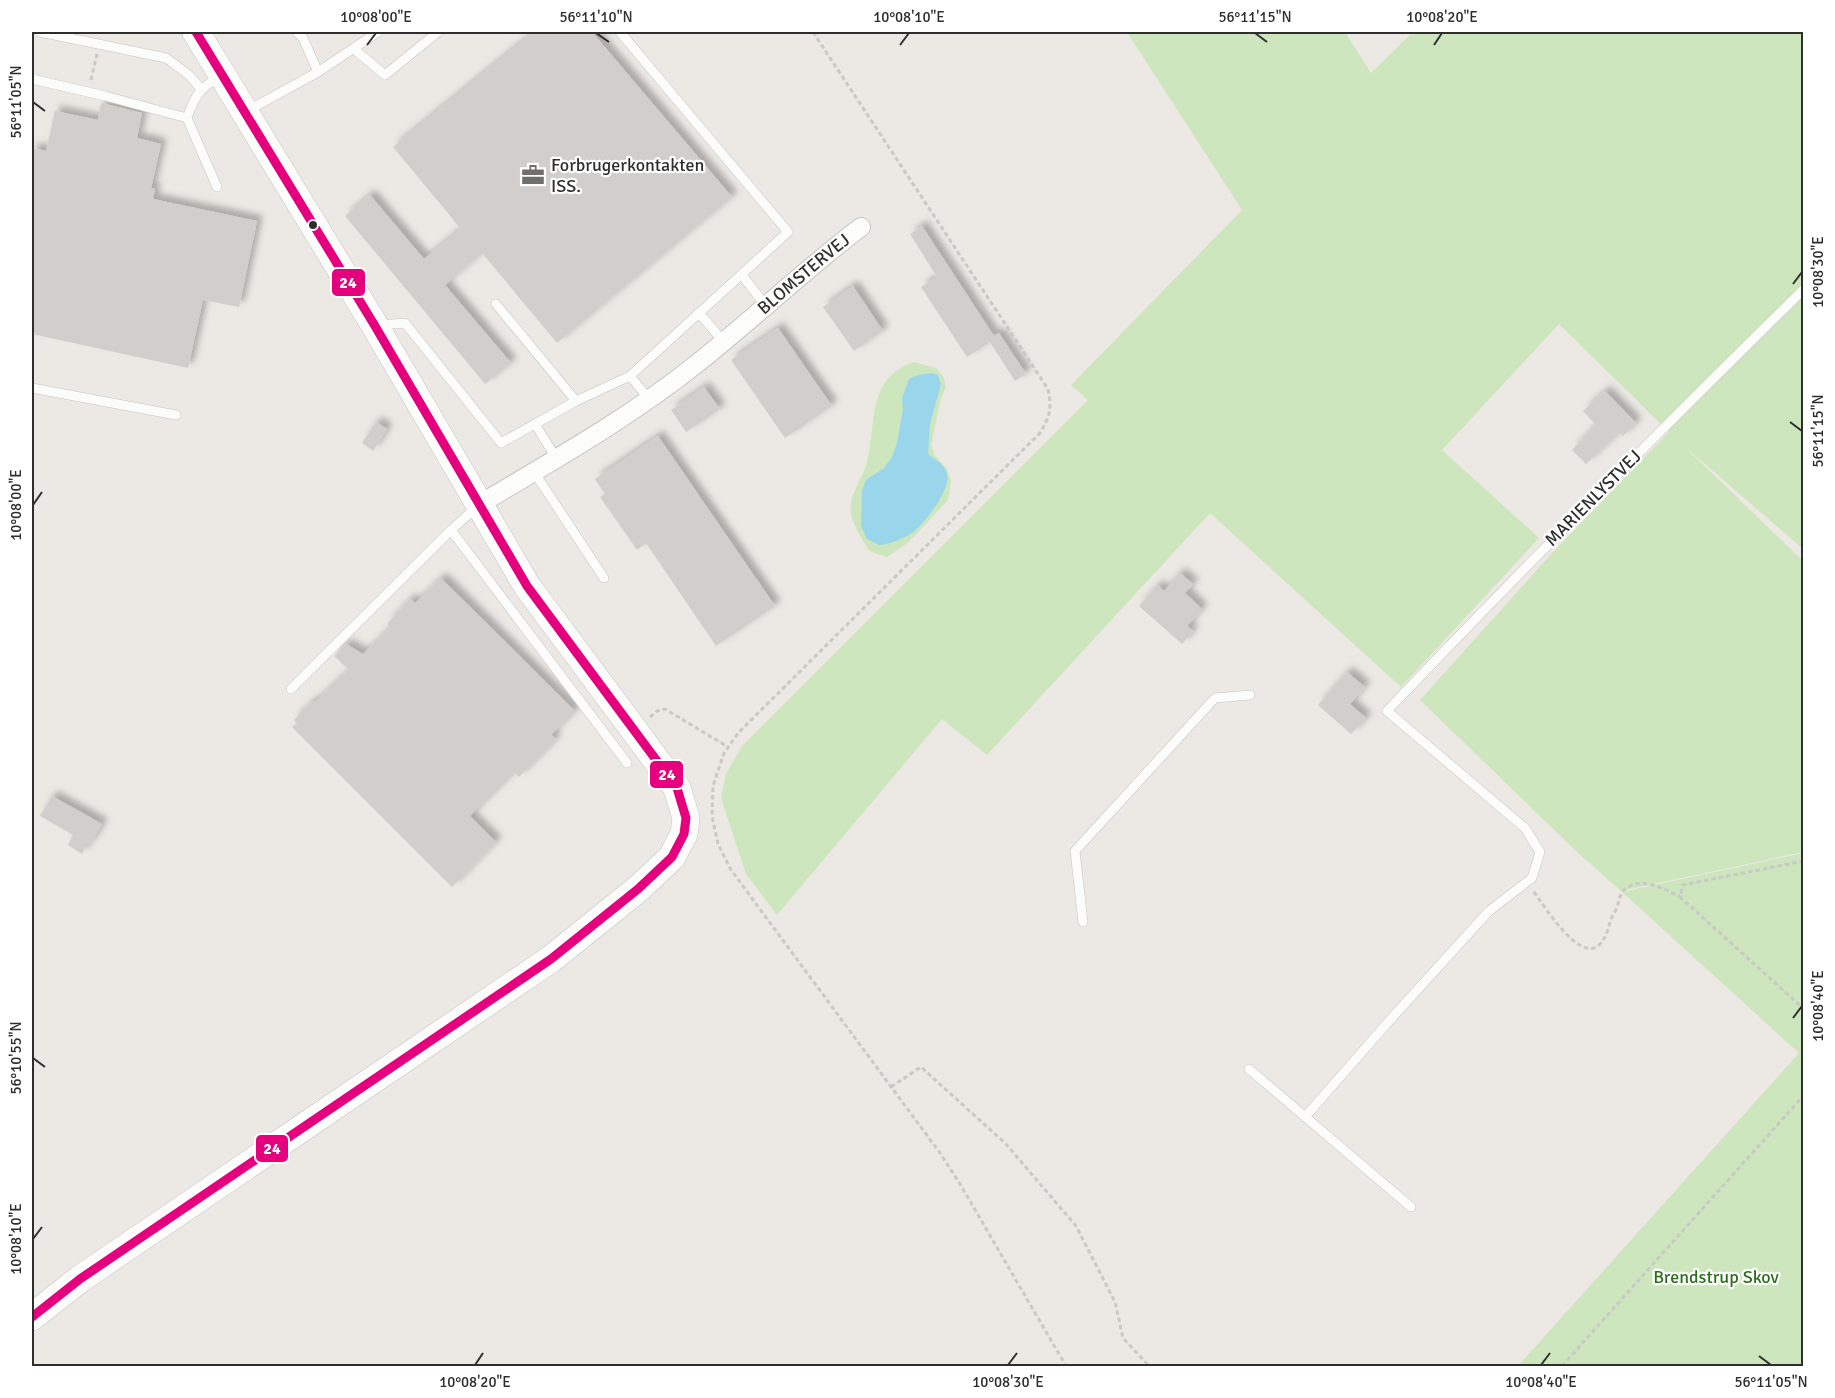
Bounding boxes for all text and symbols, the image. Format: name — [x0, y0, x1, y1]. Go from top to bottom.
text: 10°08'00"E — [340, 8, 412, 26]
text: 56°11'10"N — [559, 8, 633, 26]
text: 10°08'10"E — [873, 8, 945, 26]
text: 56°11'15"N — [1218, 8, 1292, 26]
text: 10°08'20"E — [1406, 8, 1478, 26]
text: 56°11'05"N — [7, 65, 25, 139]
place label: Forbrugerkontakten ISS. — [551, 154, 704, 197]
office icon: Forbrugerkontakten ISS. — [520, 162, 546, 188]
unlabelled marker — [307, 219, 319, 231]
street label: BLOMSTERVEJ — [753, 229, 854, 319]
text: 10°08'30"E — [1809, 236, 1827, 308]
line badge: 24 — [331, 268, 366, 297]
text: 24 — [339, 273, 357, 293]
text: 56°11'15"N — [1809, 394, 1827, 468]
street label: MARIENLYSTVEJ — [1540, 445, 1646, 551]
text: 10°08'00"E — [7, 469, 25, 541]
line badge: 24 — [649, 760, 684, 789]
text: 24 — [658, 765, 676, 785]
text: 10°08'40"E — [1809, 970, 1827, 1042]
text: 56°10'55"N — [7, 1021, 25, 1095]
line badge: 24 — [255, 1134, 289, 1163]
text: 24 — [263, 1139, 281, 1159]
text: 10°08'10"E — [7, 1203, 25, 1275]
park label: Brendstrup Skov — [1653, 1266, 1780, 1288]
text: 10°08'20"E — [439, 1373, 511, 1391]
text: 10°08'30"E — [972, 1373, 1044, 1391]
text: 10°08'40"E — [1505, 1373, 1577, 1391]
text: 56°11'05"N — [1734, 1373, 1808, 1391]

